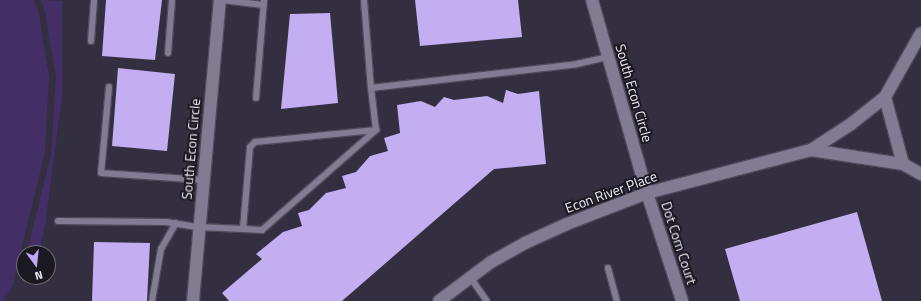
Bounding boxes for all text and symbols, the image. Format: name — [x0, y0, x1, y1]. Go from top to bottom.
street label: South Econ Circle — [612, 42, 656, 144]
street label: South Econ Circle — [178, 98, 204, 200]
street label: Econ River Place — [563, 168, 659, 216]
street label: Dot Com Court — [658, 199, 700, 287]
north arrow — [16, 245, 56, 285]
text: N — [33, 267, 45, 284]

